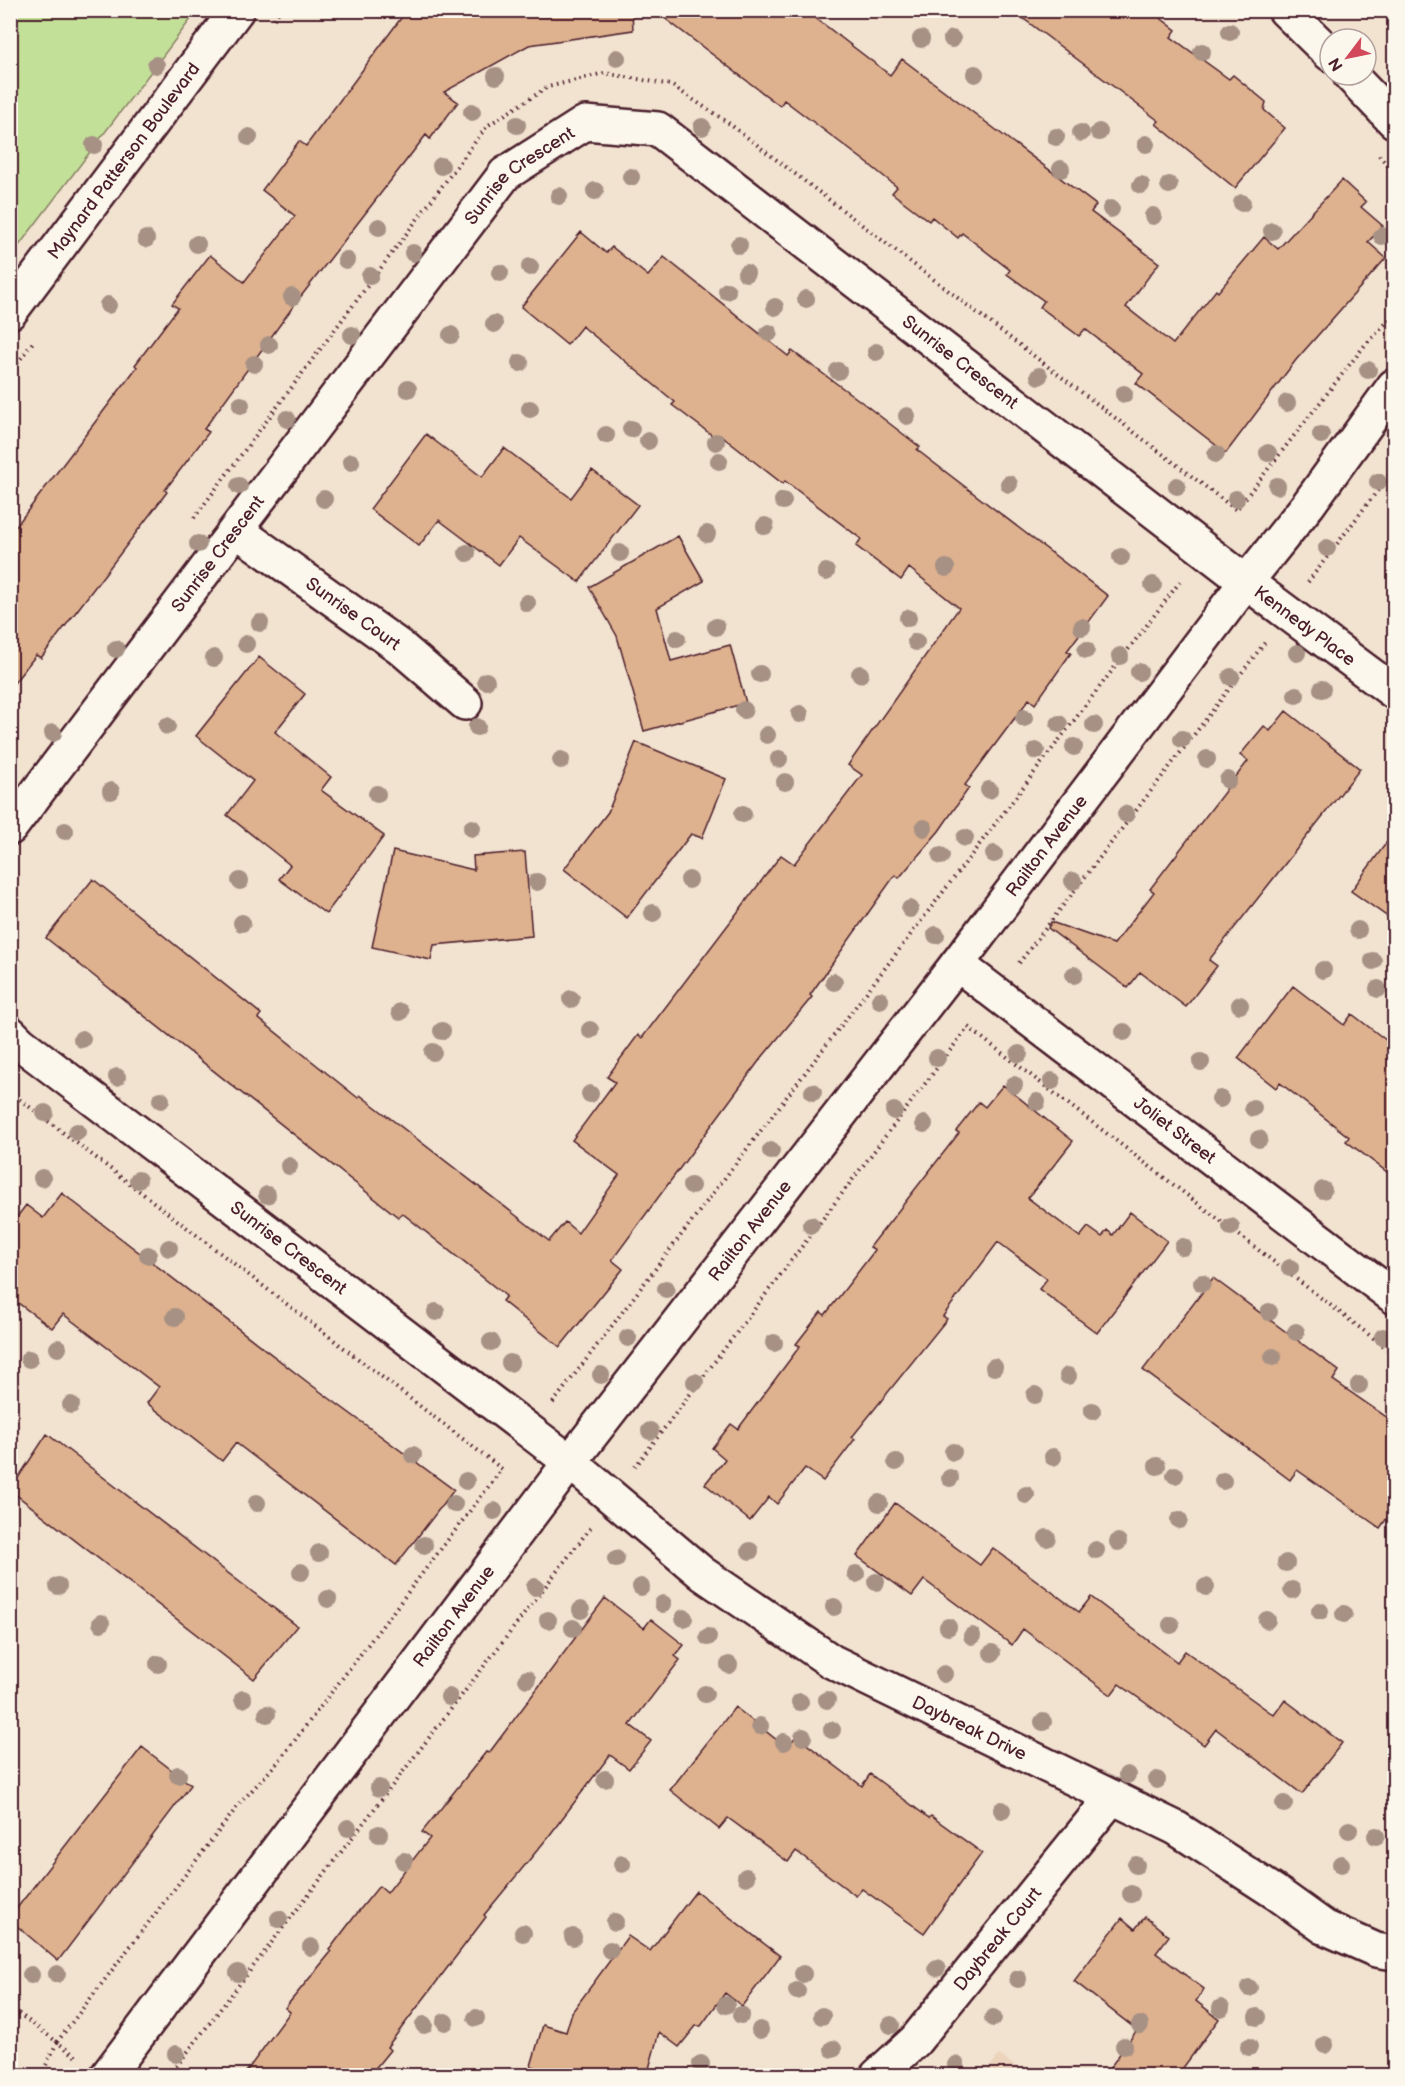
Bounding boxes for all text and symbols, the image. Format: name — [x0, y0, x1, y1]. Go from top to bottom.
north arrow — [1318, 27, 1378, 87]
text: N — [1325, 54, 1348, 74]
street label: Maynard Patterson Boulevard — [43, 59, 204, 263]
street label: Sunrise Crescent — [460, 122, 579, 229]
street label: Sunrise Crescent — [898, 311, 1023, 414]
street label: Sunrise Crescent — [167, 491, 269, 616]
street label: Sunrise Court — [302, 573, 405, 655]
street label: Kennedy Place — [1250, 581, 1360, 670]
street label: Railton Avenue — [1001, 791, 1092, 901]
street label: Joliet Street — [1130, 1092, 1221, 1168]
street label: Railton Avenue — [704, 1176, 796, 1285]
street label: Sunrise Crescent — [226, 1197, 351, 1299]
street label: Railton Avenue — [409, 1561, 499, 1671]
street label: Daybreak Drive — [909, 1691, 1030, 1765]
street label: Daybreak Court — [949, 1882, 1046, 1995]

